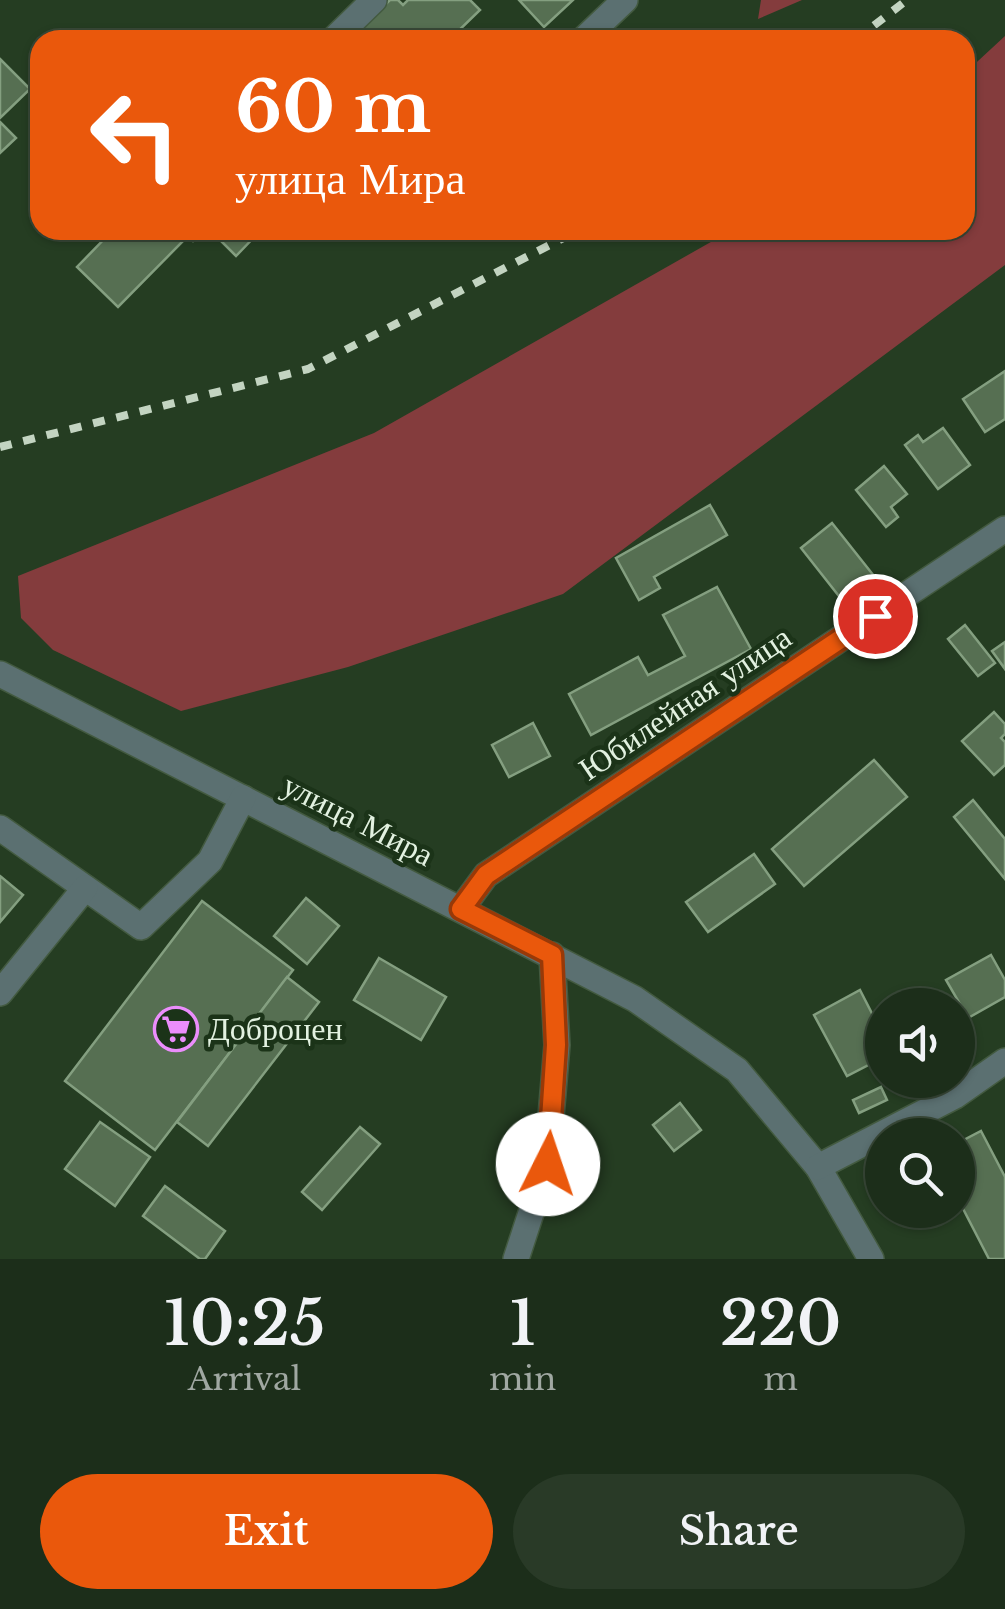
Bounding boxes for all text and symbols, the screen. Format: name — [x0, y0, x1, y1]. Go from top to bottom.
text: 60 m — [235, 64, 431, 151]
icon: left — [70, 70, 200, 200]
text: улица Мира — [235, 150, 466, 206]
pin — [833, 574, 918, 659]
icon: arrive — [848, 589, 903, 644]
street label: Юбилейная улица — [571, 617, 799, 789]
street label: улица Мира — [276, 765, 440, 875]
map controls — [865, 988, 975, 1228]
button: sound — [865, 988, 975, 1098]
supermarket icon: Доброцен — [153, 1006, 199, 1052]
place label: Доброцен — [208, 1009, 343, 1049]
position arrow — [496, 1112, 600, 1216]
button: search — [865, 1118, 975, 1228]
text: 10:25 — [164, 1287, 325, 1361]
text: 1 — [509, 1287, 536, 1361]
text: 220 — [720, 1287, 841, 1361]
text: Arrival — [188, 1359, 301, 1399]
text: min — [489, 1359, 556, 1399]
text: m — [763, 1359, 798, 1399]
button: Exit — [40, 1474, 493, 1589]
button: Share — [513, 1474, 965, 1589]

